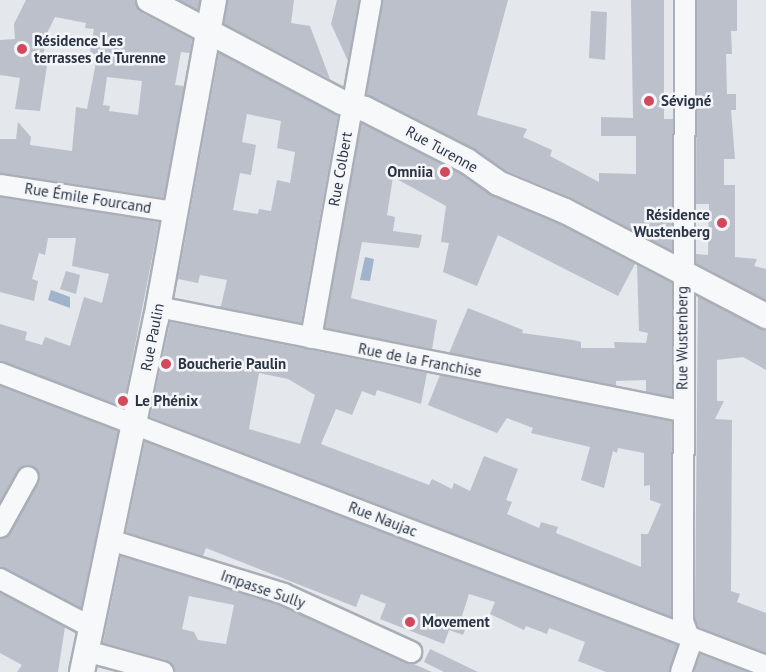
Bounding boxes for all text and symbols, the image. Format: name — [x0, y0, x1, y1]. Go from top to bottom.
place label: Résidence Les terrasses de Turenne — [34, 31, 167, 66]
marker: Résidence Les terrasses de Turenne — [15, 42, 29, 56]
place label: Sévigné — [661, 92, 711, 110]
marker: Sévigné — [642, 94, 656, 108]
street label: Rue Turenne — [403, 122, 481, 176]
street label: Rue Colbert — [325, 130, 355, 208]
place label: Omniia — [387, 163, 433, 181]
marker: Omniia — [438, 165, 452, 179]
street label: Rue Émile Fourcand — [23, 179, 153, 217]
place label: Résidence Wustenberg — [633, 205, 710, 240]
marker: Résidence Wustenberg — [715, 216, 729, 230]
street label: Rue Wustenberg — [673, 286, 691, 390]
street label: Rue Paulin — [137, 302, 167, 372]
street label: Rue de la Franchise — [357, 339, 483, 381]
place label: Boucherie Paulin — [178, 355, 286, 373]
marker: Boucherie Paulin — [159, 357, 173, 371]
place label: Le Phénix — [135, 392, 198, 410]
marker: Le Phénix — [116, 394, 130, 408]
street label: Rue Naujac — [346, 498, 420, 540]
street label: Impasse Sully — [218, 566, 308, 612]
place label: Movement — [422, 613, 490, 631]
marker: Movement — [403, 615, 417, 629]

